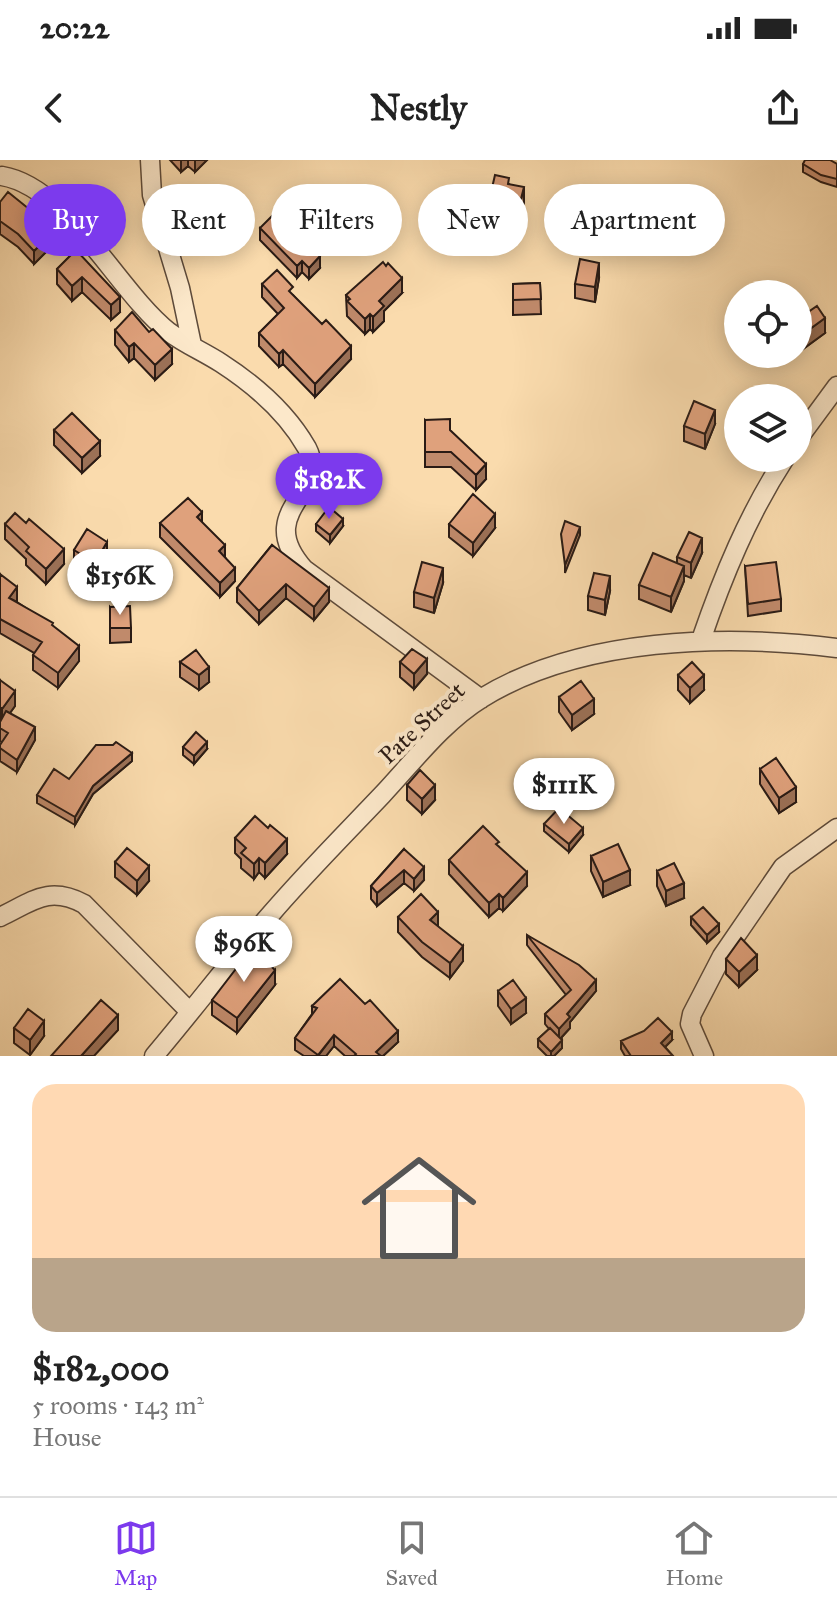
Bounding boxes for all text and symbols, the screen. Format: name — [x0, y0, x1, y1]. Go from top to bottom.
text: 20:22 — [40, 10, 109, 46]
icon: back — [32, 86, 76, 130]
text: Nestly — [370, 86, 467, 130]
icon: share — [761, 86, 805, 130]
chip: Buy — [24, 184, 126, 256]
chip: Rent — [142, 184, 255, 256]
chip: Filters — [271, 184, 402, 256]
chip: New — [418, 184, 528, 256]
chip: Apartment — [544, 184, 725, 256]
map controls — [724, 280, 812, 472]
button: locate — [724, 280, 812, 368]
button: layers — [724, 384, 812, 472]
pin: $182K — [273, 453, 385, 521]
text: $182K — [294, 463, 364, 495]
pin: $156K — [64, 549, 176, 617]
text: $156K — [85, 559, 155, 591]
street label: Pate Street — [373, 675, 472, 770]
pin: $111K — [508, 758, 620, 826]
text: $111K — [532, 768, 596, 800]
pin: $96K — [197, 916, 291, 984]
text: $96K — [213, 926, 275, 958]
icon: home — [347, 1136, 491, 1280]
text: $182,000 — [32, 1348, 170, 1389]
text: 5 rooms · 143 m² — [32, 1389, 204, 1421]
text: House — [32, 1421, 102, 1453]
tab: Map — [114, 1516, 158, 1591]
tab: Saved — [386, 1516, 438, 1591]
tab: Home — [666, 1516, 723, 1591]

